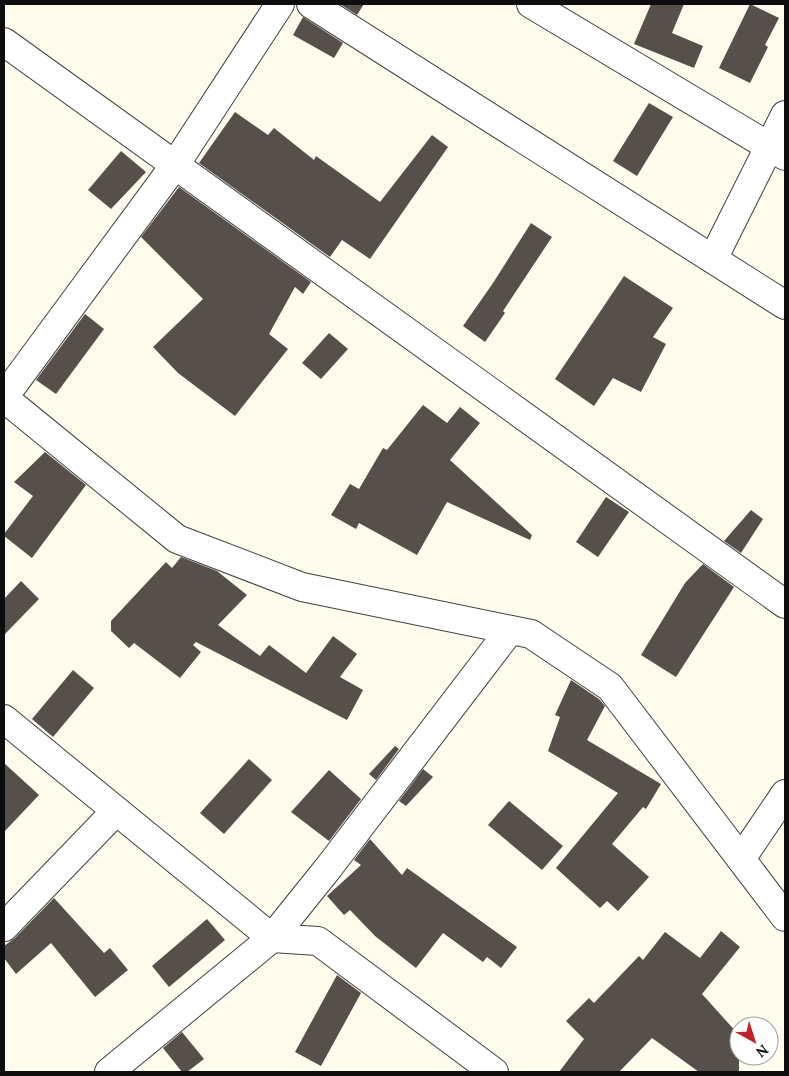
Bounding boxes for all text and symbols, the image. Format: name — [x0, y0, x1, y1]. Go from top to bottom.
north arrow — [729, 1016, 779, 1066]
text: N — [752, 1041, 772, 1062]

